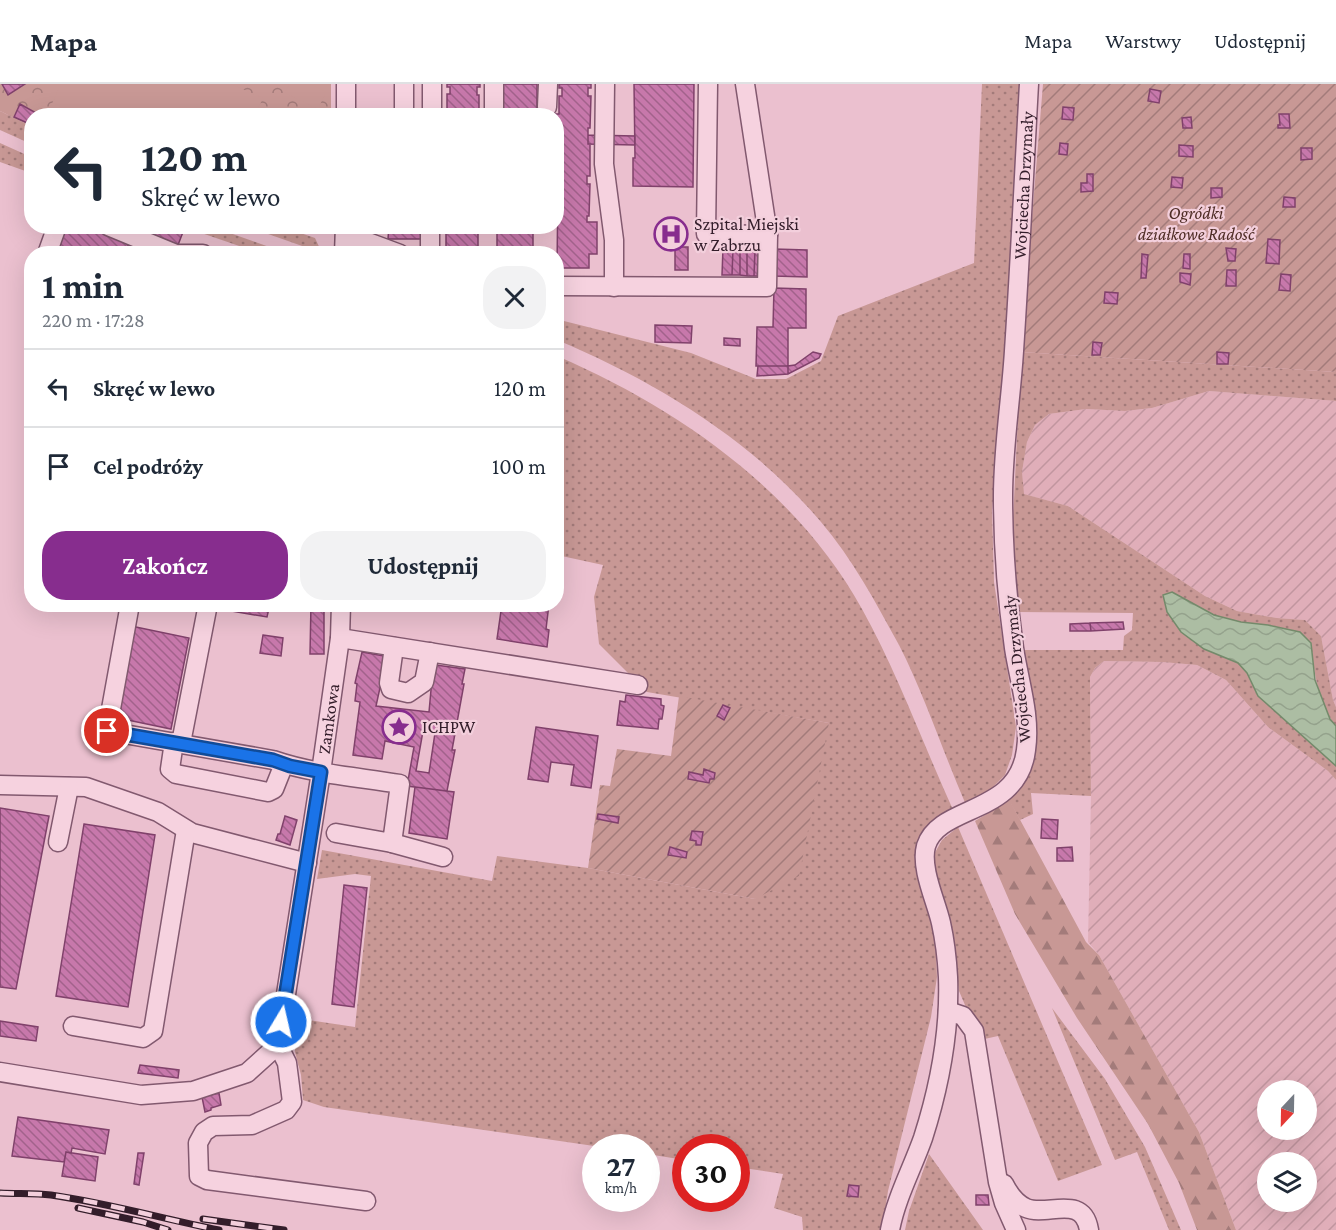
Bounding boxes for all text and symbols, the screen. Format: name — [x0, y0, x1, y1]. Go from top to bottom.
text: Mapa — [30, 26, 97, 57]
text: Mapa — [1024, 29, 1072, 53]
text: Warstwy — [1105, 29, 1181, 53]
text: Udostępnij — [1214, 29, 1306, 53]
street label: Wojciecha Drzymały — [1010, 110, 1038, 260]
icon: left — [42, 132, 120, 210]
text: 120 m — [141, 133, 247, 180]
text: Skręć w lewo — [141, 182, 281, 212]
park label: Ogródki działkowe Radość — [1138, 203, 1256, 244]
place label: Szpital Miejski w Zabrzu — [694, 214, 799, 255]
hospital icon: Szpital Miejski w Zabrzu — [653, 216, 689, 252]
text: 1 min — [42, 266, 124, 306]
button: close — [483, 266, 546, 329]
text: 220 m · 17:28 — [42, 309, 145, 331]
icon: left — [42, 372, 75, 405]
text: Skręć w lewo — [93, 376, 215, 401]
text: 120 m — [494, 376, 546, 401]
icon: arrive — [42, 450, 75, 483]
text: Cel podróży — [93, 454, 203, 479]
text: 100 m — [492, 454, 546, 479]
button: Zakończ — [42, 531, 288, 600]
button: Udostępnij — [300, 531, 546, 600]
street label: Wojciecha Drzymały — [999, 593, 1036, 744]
street label: Zamkowa — [314, 682, 343, 755]
pin — [81, 705, 132, 756]
place icon: ICHPW — [381, 709, 417, 745]
icon: arrive — [90, 714, 123, 747]
place label: ICHPW — [422, 717, 476, 737]
position arrow — [249, 990, 313, 1054]
north arrow — [1257, 1080, 1317, 1140]
map controls — [1257, 1080, 1317, 1212]
speed limit sign: 30 — [672, 1134, 750, 1212]
text: 27 — [606, 1149, 636, 1182]
button: layers — [1257, 1152, 1317, 1212]
text: km/h — [605, 1180, 637, 1196]

